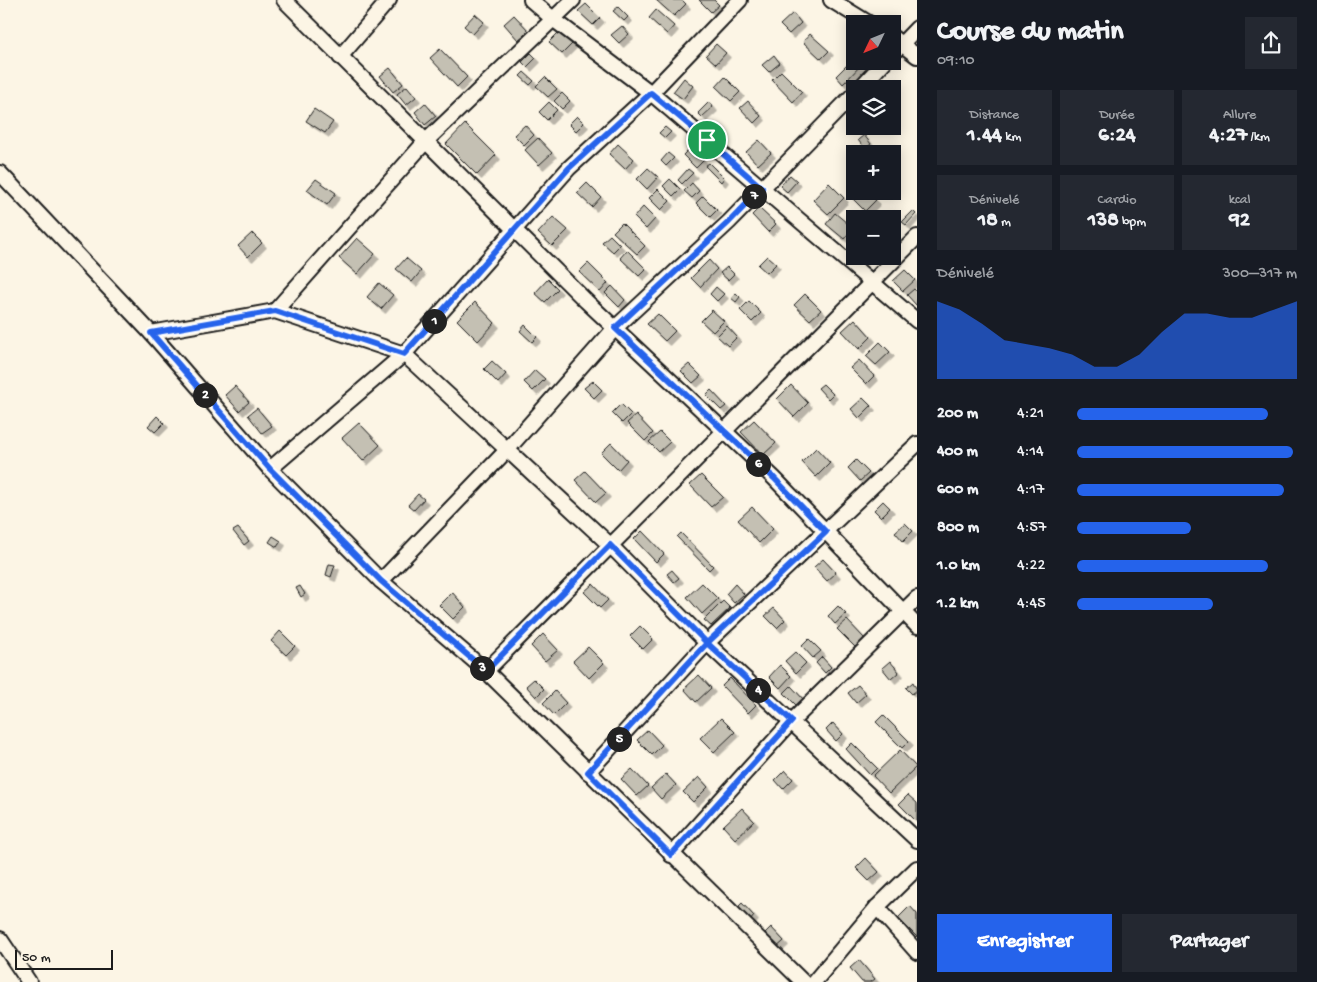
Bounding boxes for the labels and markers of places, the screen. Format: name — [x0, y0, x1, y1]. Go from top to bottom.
pin — [686, 119, 728, 161]
pin: 7 — [742, 184, 766, 208]
pin: 1 — [422, 308, 446, 334]
pin: 2 — [192, 382, 218, 408]
pin: 6 — [746, 452, 770, 476]
pin: 3 — [470, 656, 494, 680]
pin: 4 — [746, 678, 770, 702]
pin: 5 — [606, 726, 632, 752]

